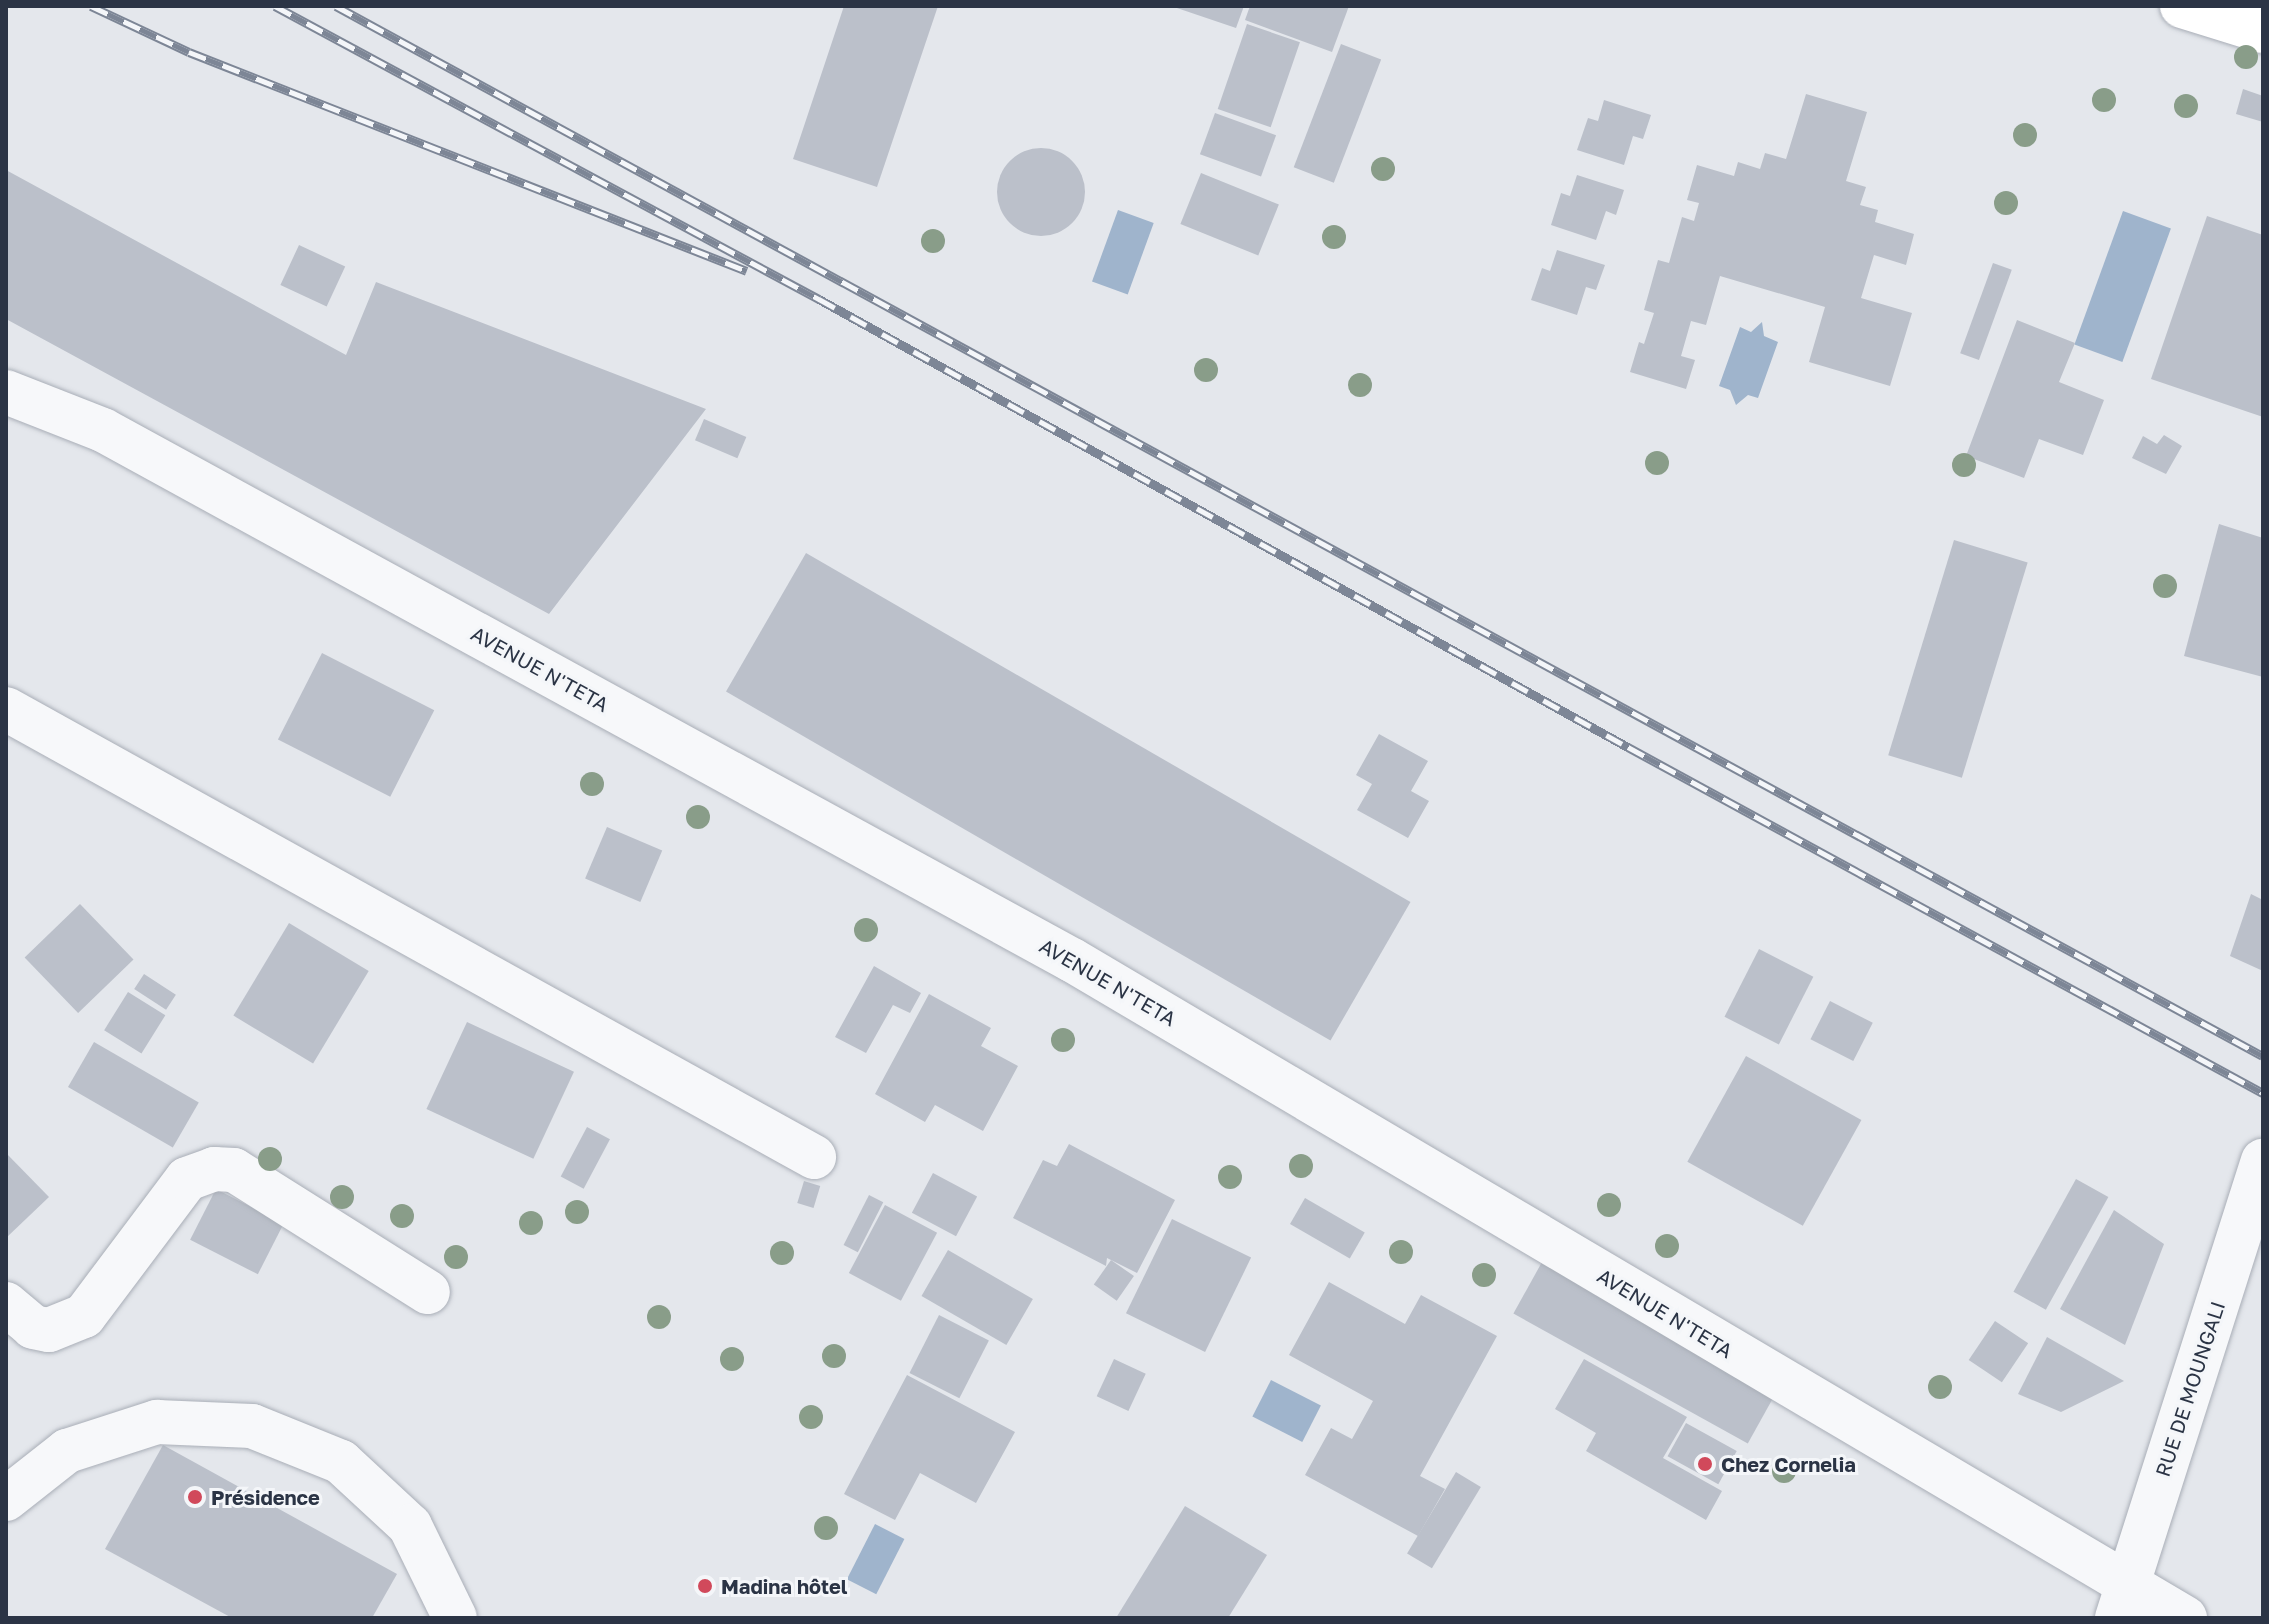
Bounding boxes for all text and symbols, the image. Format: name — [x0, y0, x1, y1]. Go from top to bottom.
street label: AVENUE N'TETA — [467, 621, 613, 717]
street label: AVENUE N'TETA — [1036, 933, 1180, 1031]
street label: AVENUE N'TETA — [1593, 1263, 1737, 1363]
street label: RUE DE MOUNGALI — [2150, 1298, 2230, 1480]
place label: Chez Cornelia — [1721, 1452, 1856, 1476]
marker: Chez Cornelia — [1696, 1455, 1714, 1473]
place label: Présidence — [211, 1485, 320, 1509]
marker: Présidence — [186, 1488, 204, 1506]
place label: Madina hôtel — [721, 1574, 847, 1598]
marker: Madina hôtel — [696, 1577, 714, 1595]

